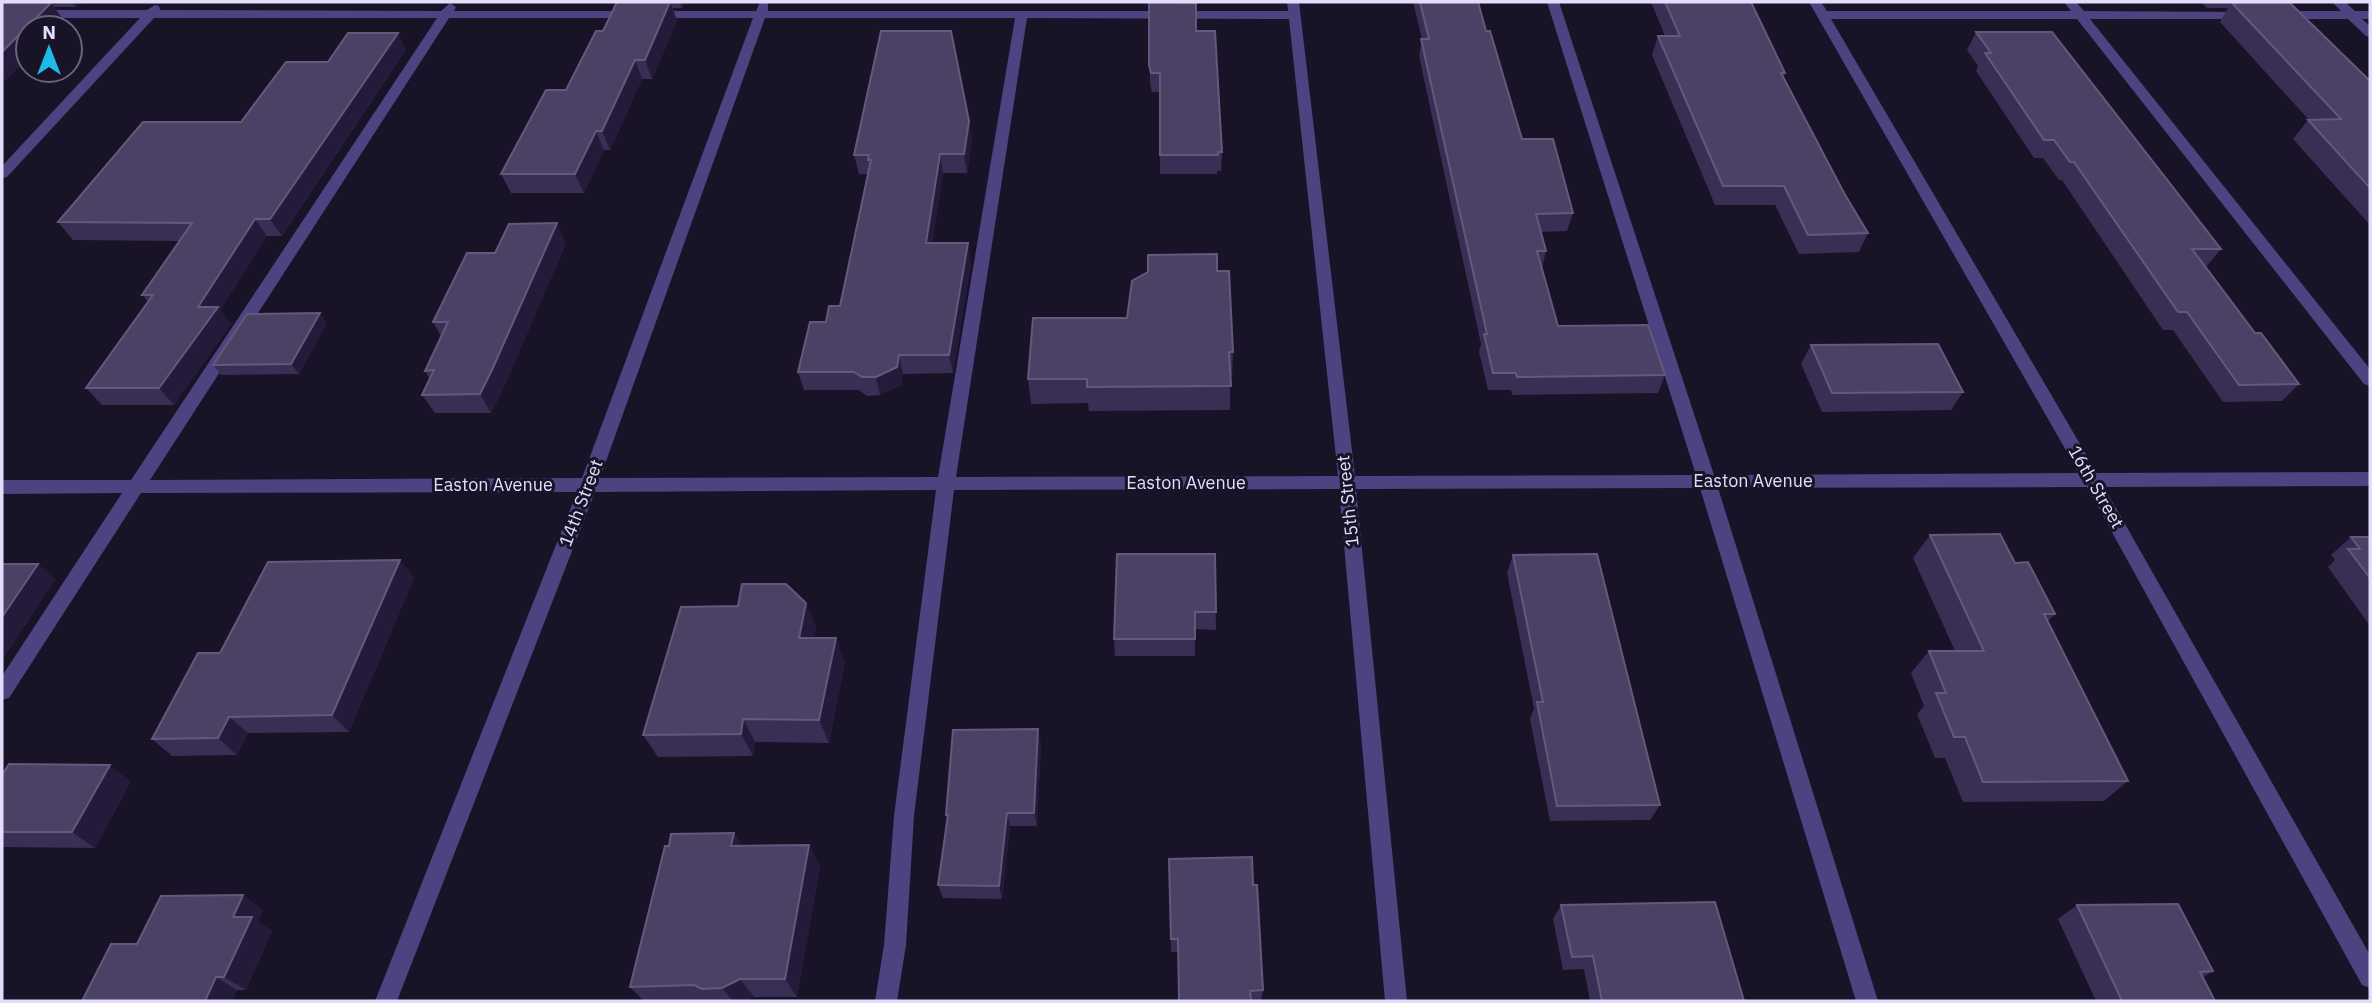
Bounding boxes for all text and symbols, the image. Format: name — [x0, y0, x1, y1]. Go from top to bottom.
north arrow — [14, 14, 84, 84]
text: N — [42, 20, 56, 44]
street label: 16th Street — [2064, 441, 2129, 532]
street label: 15th Street — [1331, 454, 1364, 548]
street label: 14th Street — [553, 456, 608, 550]
street label: Easton Avenue — [1693, 469, 1813, 492]
street label: Easton Avenue — [1126, 471, 1246, 494]
street label: Easton Avenue — [433, 473, 553, 496]

